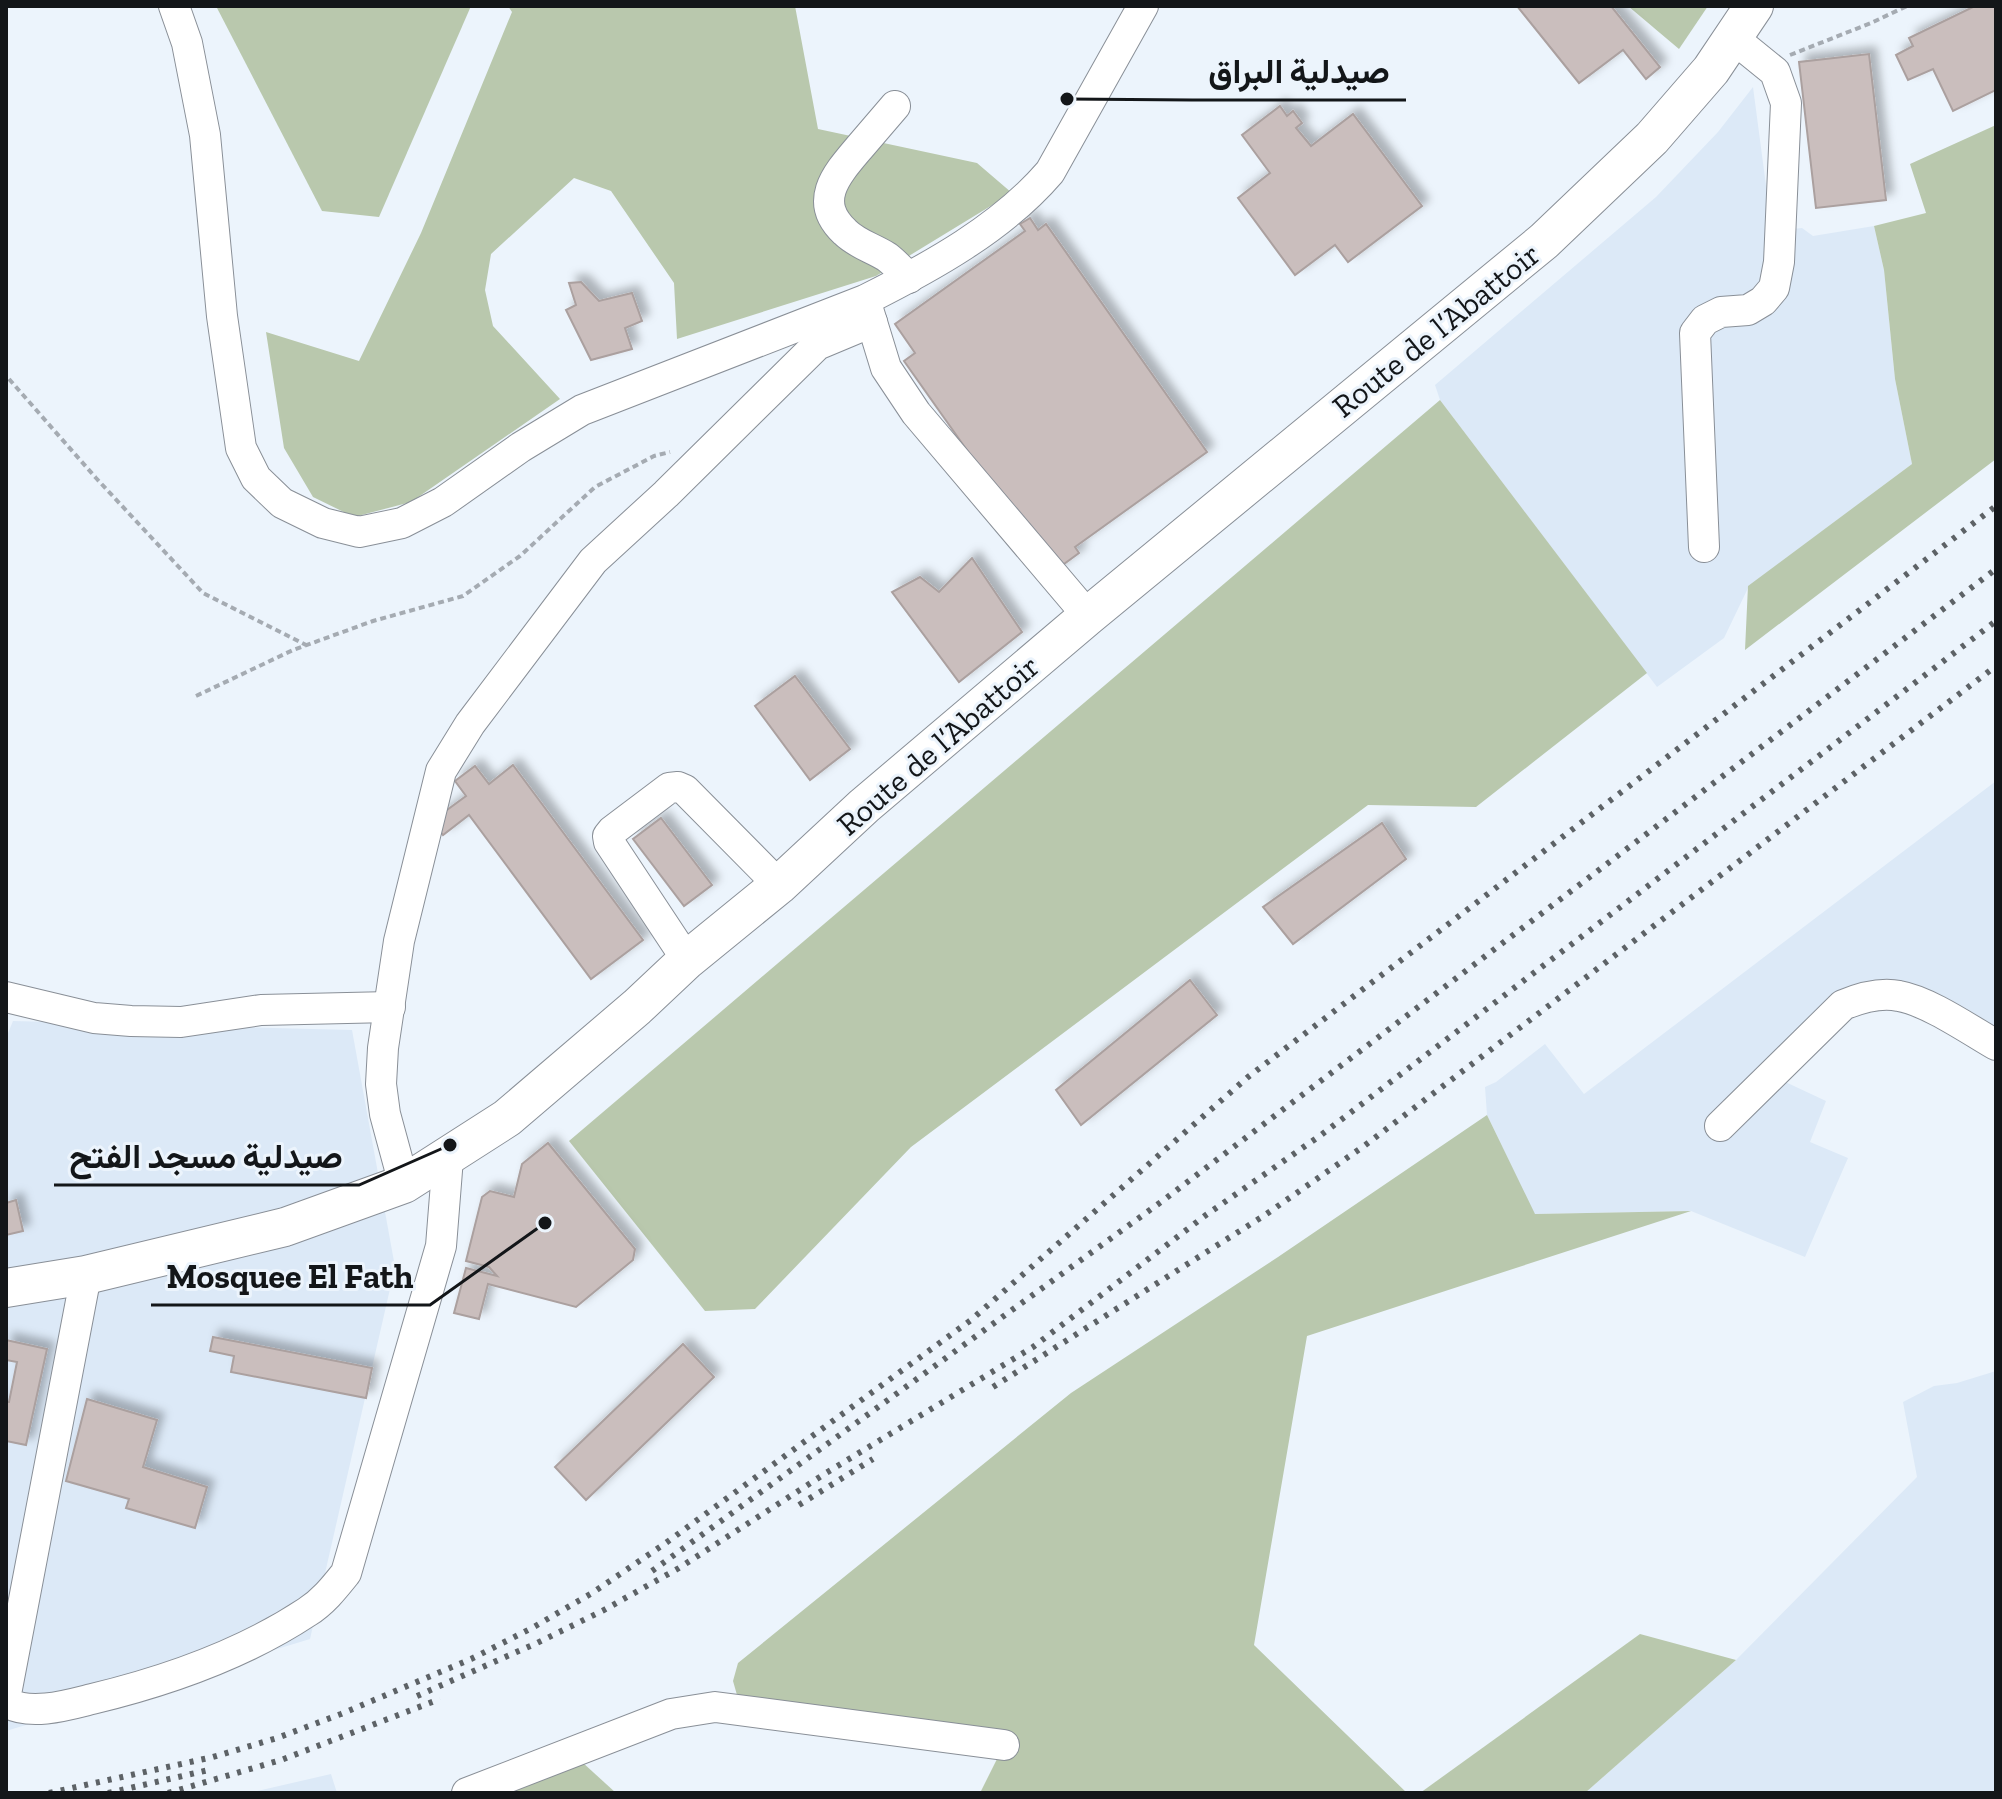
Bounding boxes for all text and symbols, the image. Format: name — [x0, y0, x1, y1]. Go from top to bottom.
callout: صيدلية البراق — [1192, 42, 1406, 100]
text: صيدلية البراق — [1208, 51, 1390, 93]
street label: Route de l’Abattoir — [1325, 235, 1547, 425]
street label: Route de l’Abattoir — [829, 647, 1047, 843]
callout: صيدلية مسجد الفتح — [54, 1127, 359, 1185]
text: صيدلية مسجد الفتح — [69, 1136, 343, 1180]
callout: Mosquee El Fath — [151, 1247, 430, 1305]
text: Mosquee El Fath — [167, 1256, 414, 1297]

